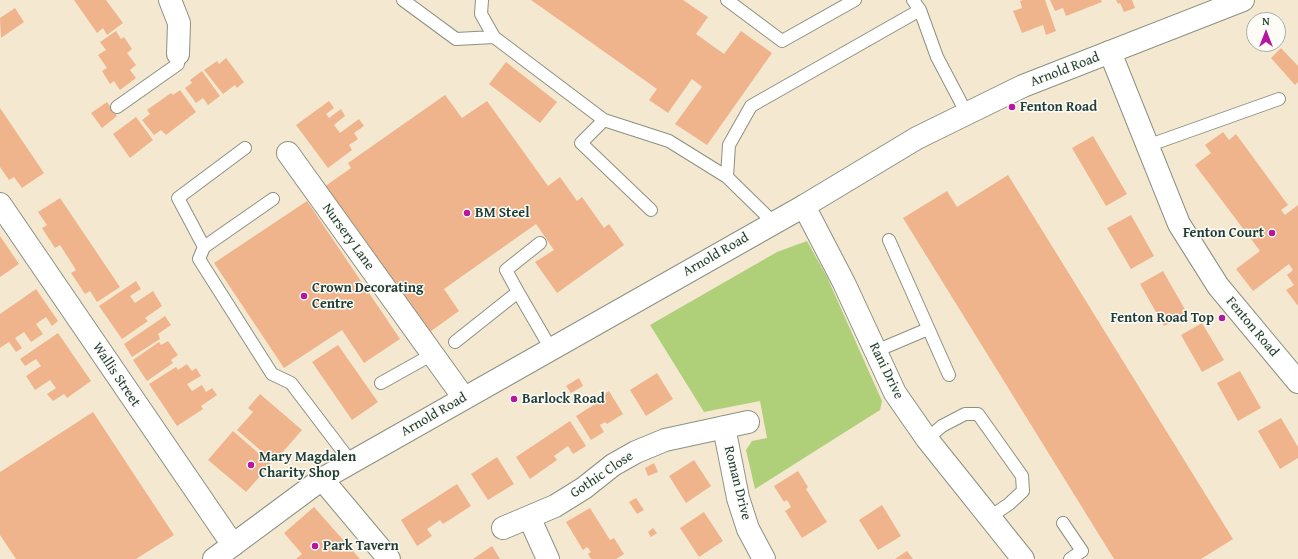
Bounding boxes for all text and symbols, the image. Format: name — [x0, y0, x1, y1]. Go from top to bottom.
north arrow — [1246, 12, 1286, 52]
text: N — [1262, 13, 1270, 29]
street label: Arnold Road — [1028, 49, 1102, 91]
place label: Fenton Road — [1020, 99, 1097, 115]
marker: Fenton Road — [1007, 102, 1017, 112]
street label: Nursery Lane — [318, 200, 378, 274]
place label: BM Steel — [475, 205, 530, 221]
marker: BM Steel — [462, 208, 472, 218]
place label: Fenton Court — [1183, 225, 1264, 241]
marker: Fenton Court — [1267, 228, 1277, 238]
street label: Arnold Road — [680, 229, 752, 281]
place label: Crown Decorating Centre — [312, 280, 423, 312]
marker: Crown Decorating Centre — [299, 291, 309, 301]
street label: Fenton Road — [1222, 294, 1282, 360]
place label: Fenton Road Top — [1111, 310, 1214, 326]
marker: Fenton Road Top — [1217, 313, 1227, 323]
street label: Wallis Street — [88, 340, 144, 410]
street label: Rani Drive — [865, 340, 907, 402]
street label: Arnold Road — [398, 389, 470, 441]
place label: Barlock Road — [522, 391, 605, 407]
marker: Barlock Road — [509, 394, 519, 404]
street label: Roman Drive — [720, 444, 754, 522]
street label: Gothic Close — [567, 448, 637, 502]
place label: Mary Magdalen Charity Shop — [259, 449, 356, 482]
marker: Mary Magdalen Charity Shop — [246, 460, 256, 470]
place label: Park Tavern — [323, 538, 399, 554]
marker: Park Tavern — [310, 541, 320, 551]

